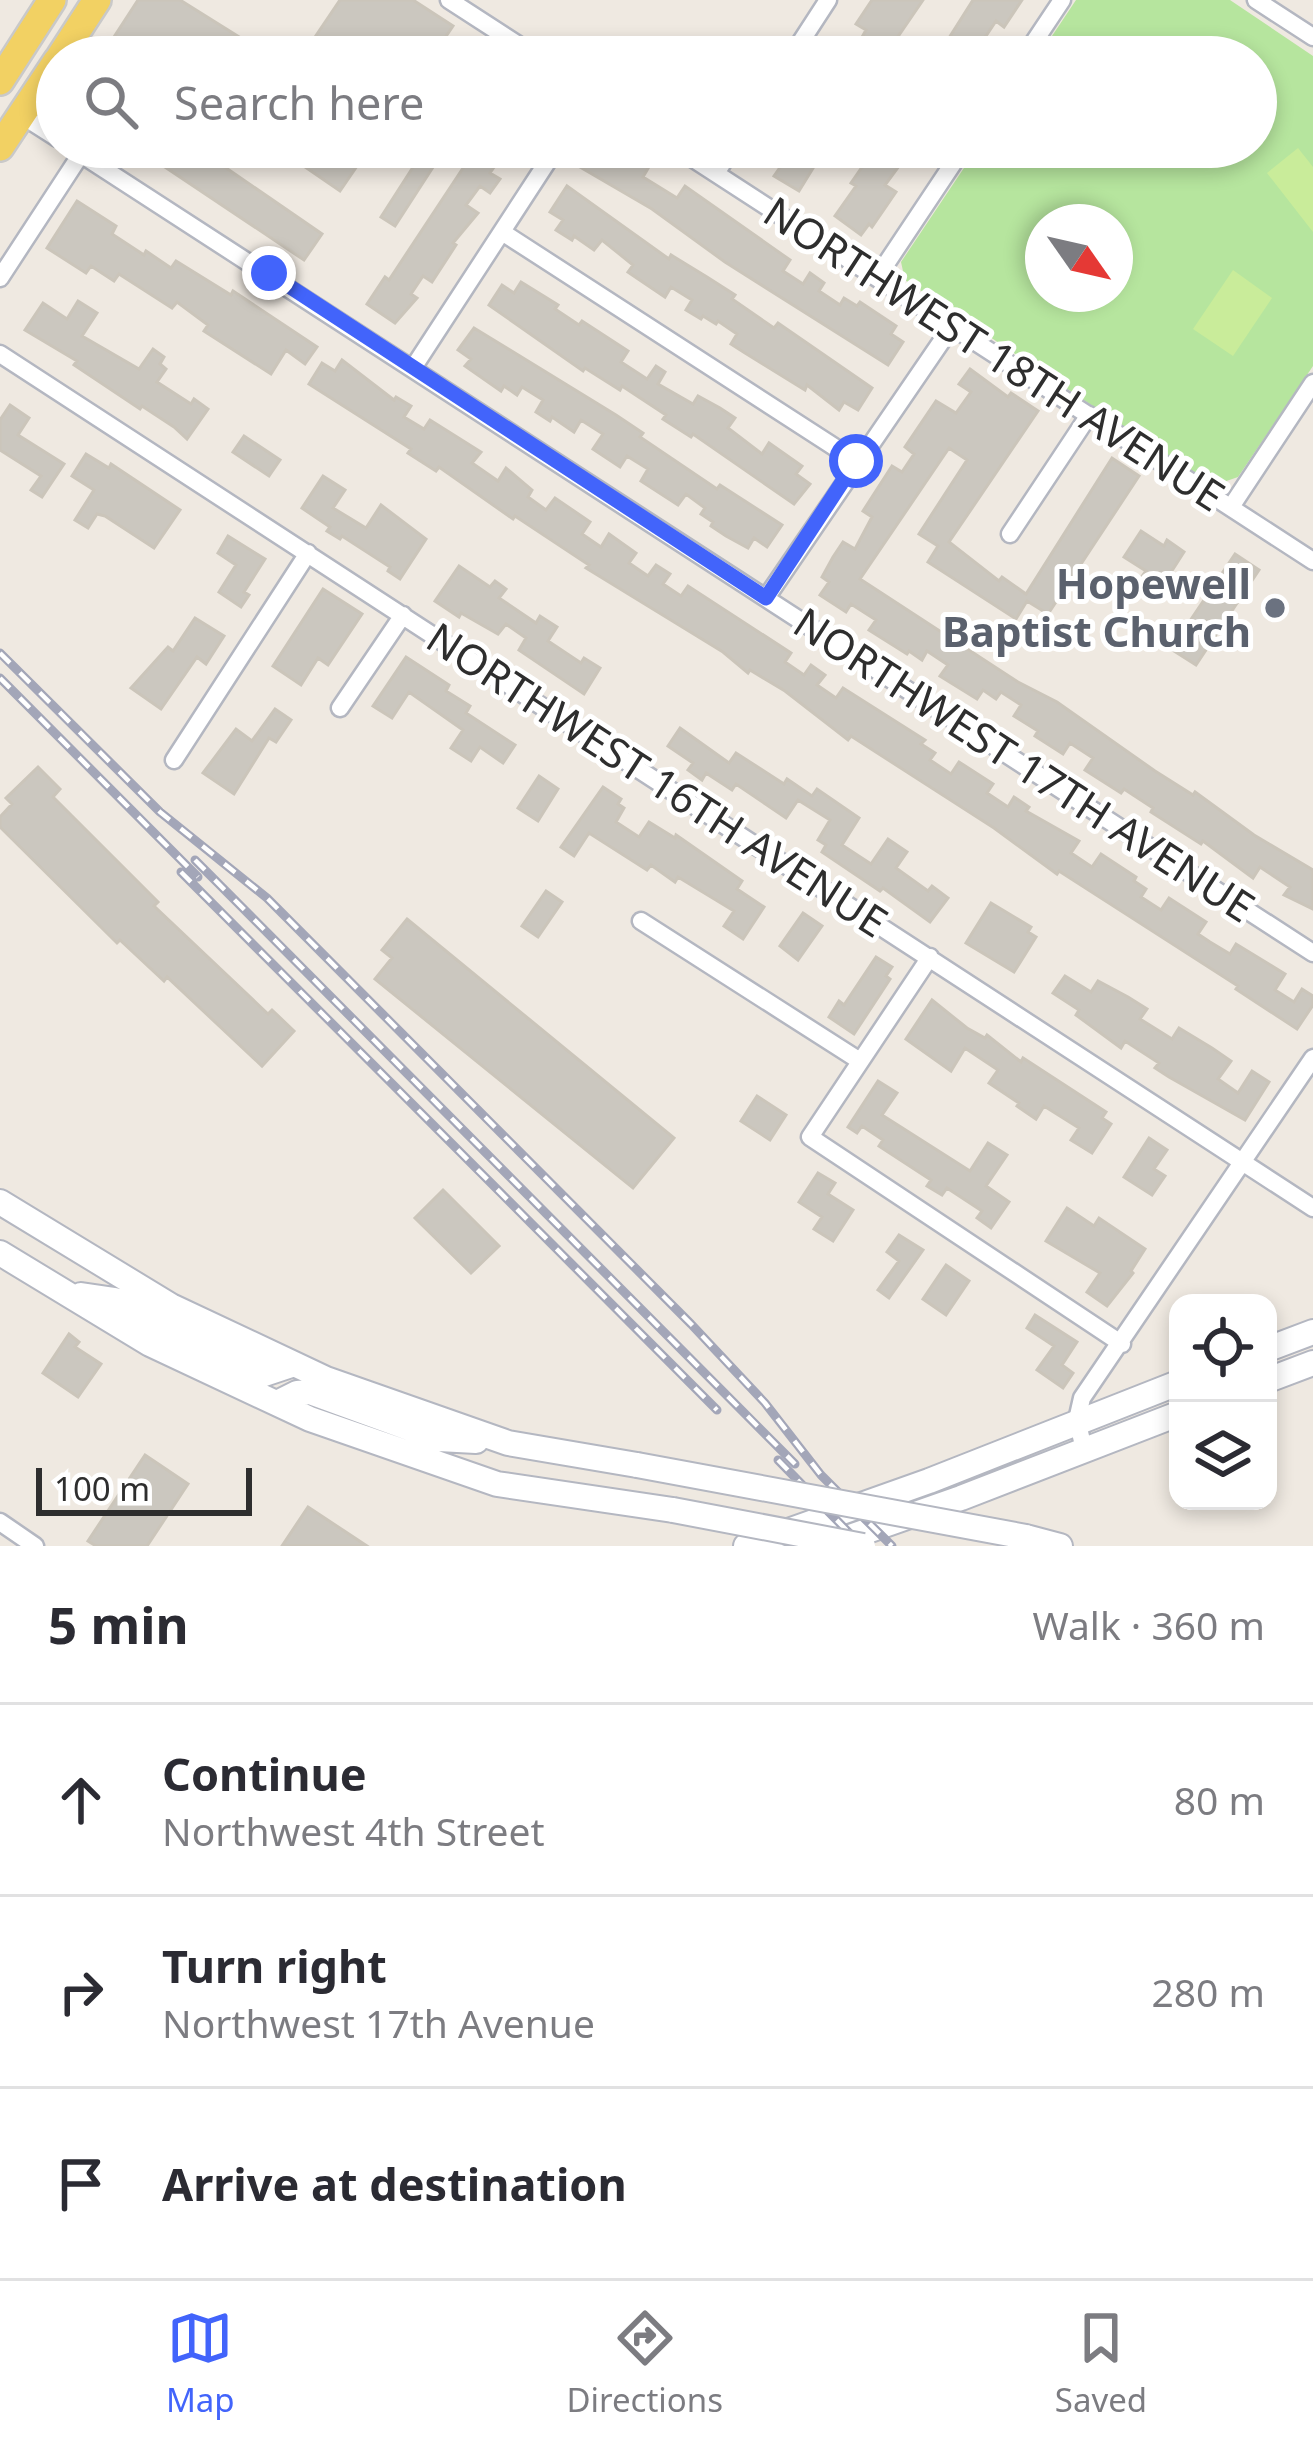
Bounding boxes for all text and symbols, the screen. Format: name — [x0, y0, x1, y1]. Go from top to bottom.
search box — [36, 36, 1277, 168]
icon: search — [78, 69, 144, 135]
text: Search here — [174, 72, 424, 133]
street label: NORTHWEST 18TH AVENUE — [754, 182, 1236, 523]
north arrow — [1025, 204, 1133, 312]
route end — [242, 246, 296, 300]
route start — [829, 434, 883, 488]
place label: Hopewell Baptist Church — [942, 554, 1251, 659]
street label: NORTHWEST 17TH AVENUE — [784, 593, 1266, 934]
marker: Hopewell Baptist Church — [1262, 595, 1288, 621]
street label: NORTHWEST 16TH AVENUE — [417, 608, 899, 949]
map controls — [1169, 1294, 1277, 1510]
button: locate — [1169, 1294, 1277, 1402]
button: layers — [1169, 1402, 1277, 1510]
scale bar — [36, 1462, 252, 1515]
text: 100 m — [54, 1466, 150, 1511]
text: 5 min — [48, 1589, 189, 1659]
text: Walk · 360 m — [1032, 1598, 1265, 1651]
text: Continue — [162, 1743, 367, 1804]
icon: ahead — [48, 1767, 114, 1833]
text: 80 m — [1174, 1773, 1265, 1826]
text: Northwest 4th Street — [162, 1804, 545, 1857]
text: Turn right — [162, 1935, 387, 1996]
icon: right — [48, 1959, 114, 2025]
text: 280 m — [1151, 1965, 1265, 2018]
text: Northwest 17th Avenue — [162, 1996, 595, 2049]
icon: arrive — [48, 2151, 114, 2217]
text: Arrive at destination — [162, 2153, 627, 2214]
tab: Map — [166, 2305, 235, 2422]
tab: Directions — [566, 2305, 723, 2422]
tab: Saved — [1055, 2305, 1147, 2422]

